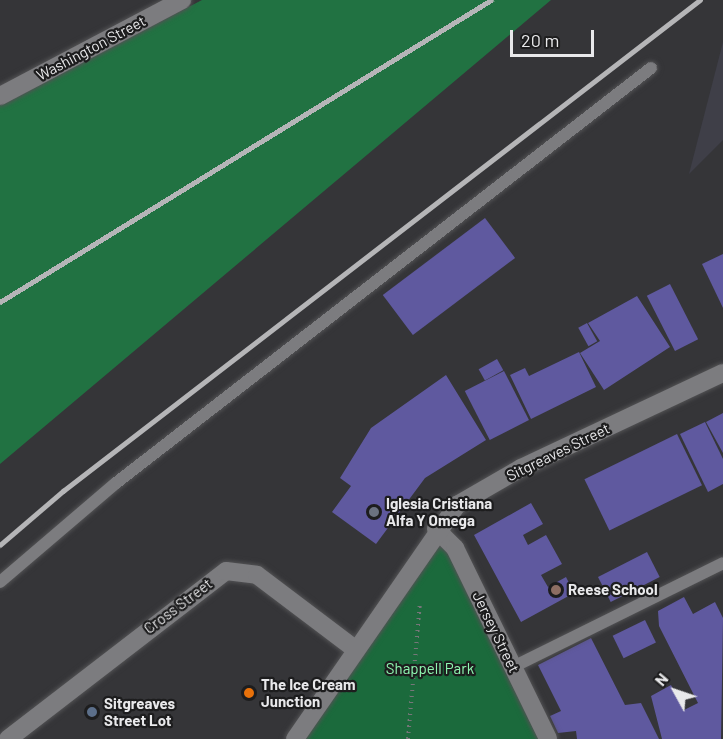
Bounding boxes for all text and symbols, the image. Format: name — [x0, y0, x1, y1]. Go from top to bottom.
street label: Washington Street — [33, 12, 149, 84]
scale bar — [513, 18, 597, 56]
text: 20 m — [521, 29, 559, 51]
street label: Sitgreaves Street — [503, 419, 613, 485]
place label: Iglesia Cristiana Alfa Y Omega — [386, 494, 492, 529]
marker: Iglesia Cristiana Alfa Y Omega — [367, 505, 381, 519]
street label: Cross Street — [140, 574, 216, 638]
place label: Reese School — [568, 581, 658, 599]
marker: Reese School — [549, 583, 563, 597]
street label: Jersey Street — [469, 589, 523, 675]
park label: Shappell Park — [386, 660, 474, 678]
north arrow — [645, 661, 705, 721]
text: N — [650, 669, 672, 689]
place label: The Ice Cream Junction — [261, 675, 355, 710]
marker: The Ice Cream Junction — [242, 686, 256, 700]
place label: Sitgreaves Street Lot — [104, 694, 175, 729]
marker: Sitgreaves Street Lot — [85, 705, 99, 719]

